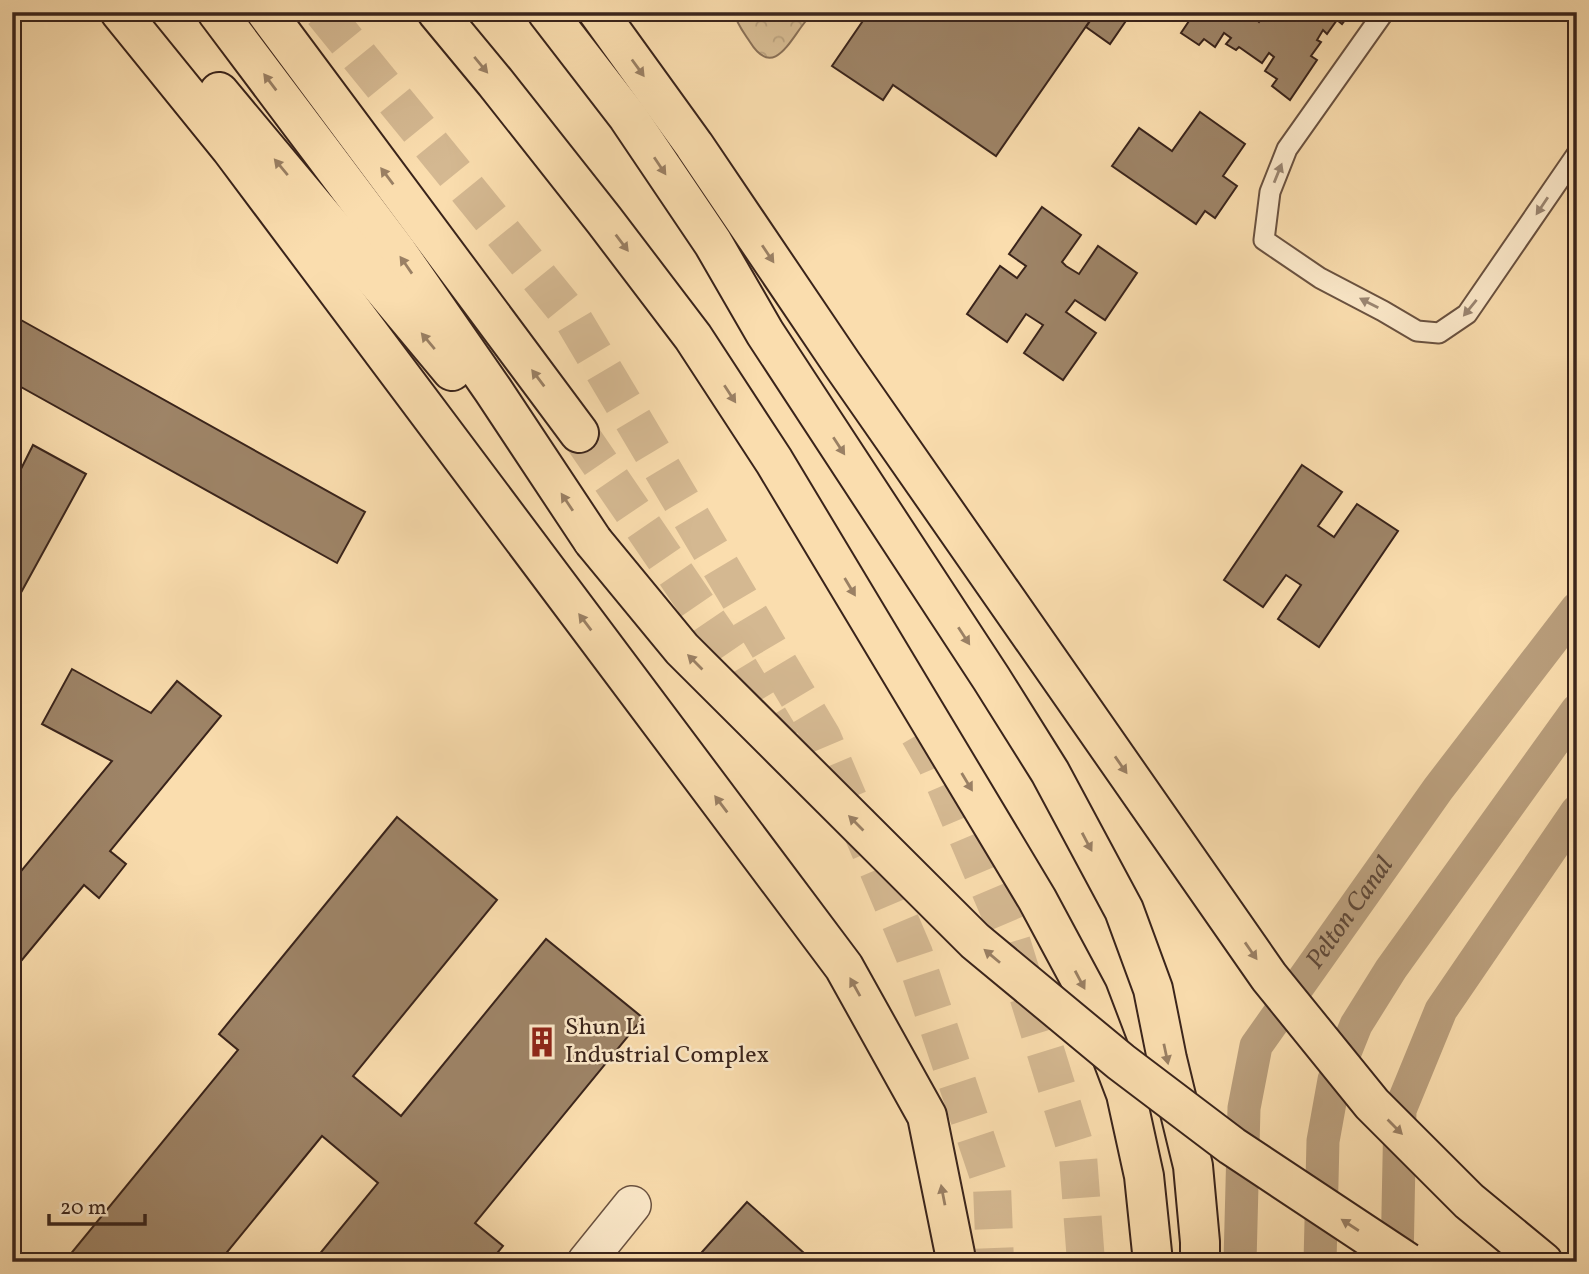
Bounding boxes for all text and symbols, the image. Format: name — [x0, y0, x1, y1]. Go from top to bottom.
one-way arrow — [473, 56, 488, 73]
one-way arrow — [631, 59, 645, 77]
one-way arrow — [262, 74, 277, 92]
one-way arrow — [653, 157, 667, 175]
one-way arrow — [273, 158, 289, 176]
one-way arrow — [1272, 163, 1283, 184]
one-way arrow — [380, 168, 395, 186]
one-way arrow — [1535, 196, 1548, 216]
one-way arrow — [614, 234, 629, 252]
one-way arrow — [761, 245, 775, 263]
one-way arrow — [399, 256, 413, 274]
one-way arrow — [1359, 298, 1379, 309]
one-way arrow — [1463, 299, 1478, 316]
one-way arrow — [420, 333, 435, 351]
one-way arrow — [531, 370, 546, 388]
one-way arrow — [723, 385, 737, 403]
one-way arrow — [833, 436, 846, 456]
one-way arrow — [560, 493, 574, 511]
one-way arrow — [844, 578, 856, 597]
one-way arrow — [578, 613, 592, 631]
one-way arrow — [957, 627, 971, 645]
one-way arrow — [688, 654, 704, 671]
one-way arrow — [1114, 756, 1128, 774]
one-way arrow — [961, 773, 973, 792]
one-way arrow — [714, 795, 728, 813]
one-way arrow — [847, 815, 864, 832]
one-way arrow — [1082, 832, 1093, 852]
water label: Pelton Canal — [1298, 849, 1403, 977]
one-way arrow — [1244, 942, 1258, 960]
one-way arrow — [984, 948, 1002, 963]
one-way arrow — [1074, 970, 1086, 990]
one-way arrow — [849, 978, 861, 997]
place label: Shun Li Industrial Complex — [565, 1011, 769, 1073]
building icon: Shun Li Industrial Complex — [525, 1025, 559, 1059]
one-way arrow — [1161, 1043, 1172, 1065]
one-way arrow — [1387, 1118, 1403, 1135]
scale bar — [49, 1183, 145, 1227]
one-way arrow — [937, 1184, 948, 1206]
text: 20 m — [60, 1194, 106, 1223]
one-way arrow — [1340, 1218, 1360, 1231]

